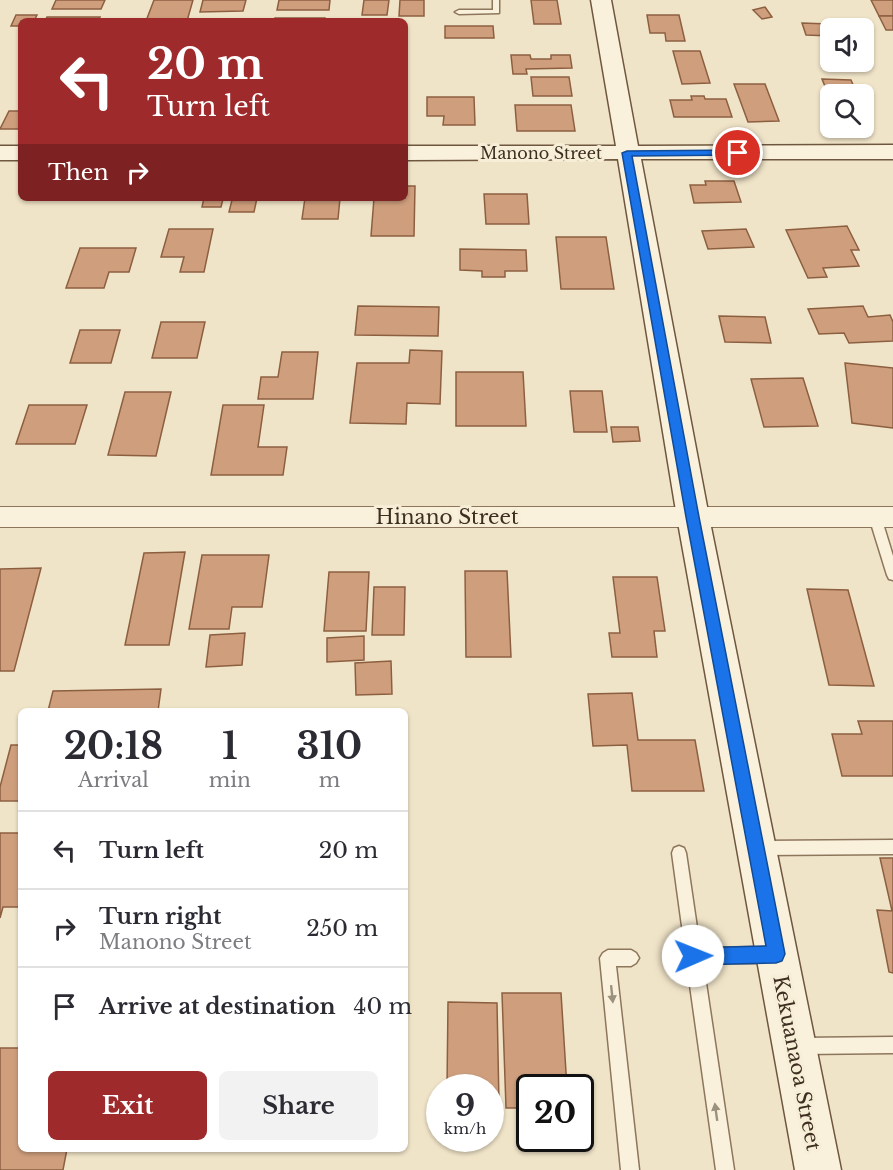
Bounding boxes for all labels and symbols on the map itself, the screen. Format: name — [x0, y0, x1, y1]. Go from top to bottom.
pin — [712, 127, 763, 178]
street label: Manono Street — [480, 143, 602, 163]
street label: Hinano Street — [376, 505, 519, 529]
position arrow — [661, 924, 725, 988]
street label: Kekuanaoa Street — [768, 973, 826, 1153]
one-way arrow — [607, 984, 617, 1003]
speed limit sign: 20 — [516, 1074, 594, 1152]
one-way arrow — [712, 1103, 721, 1122]

